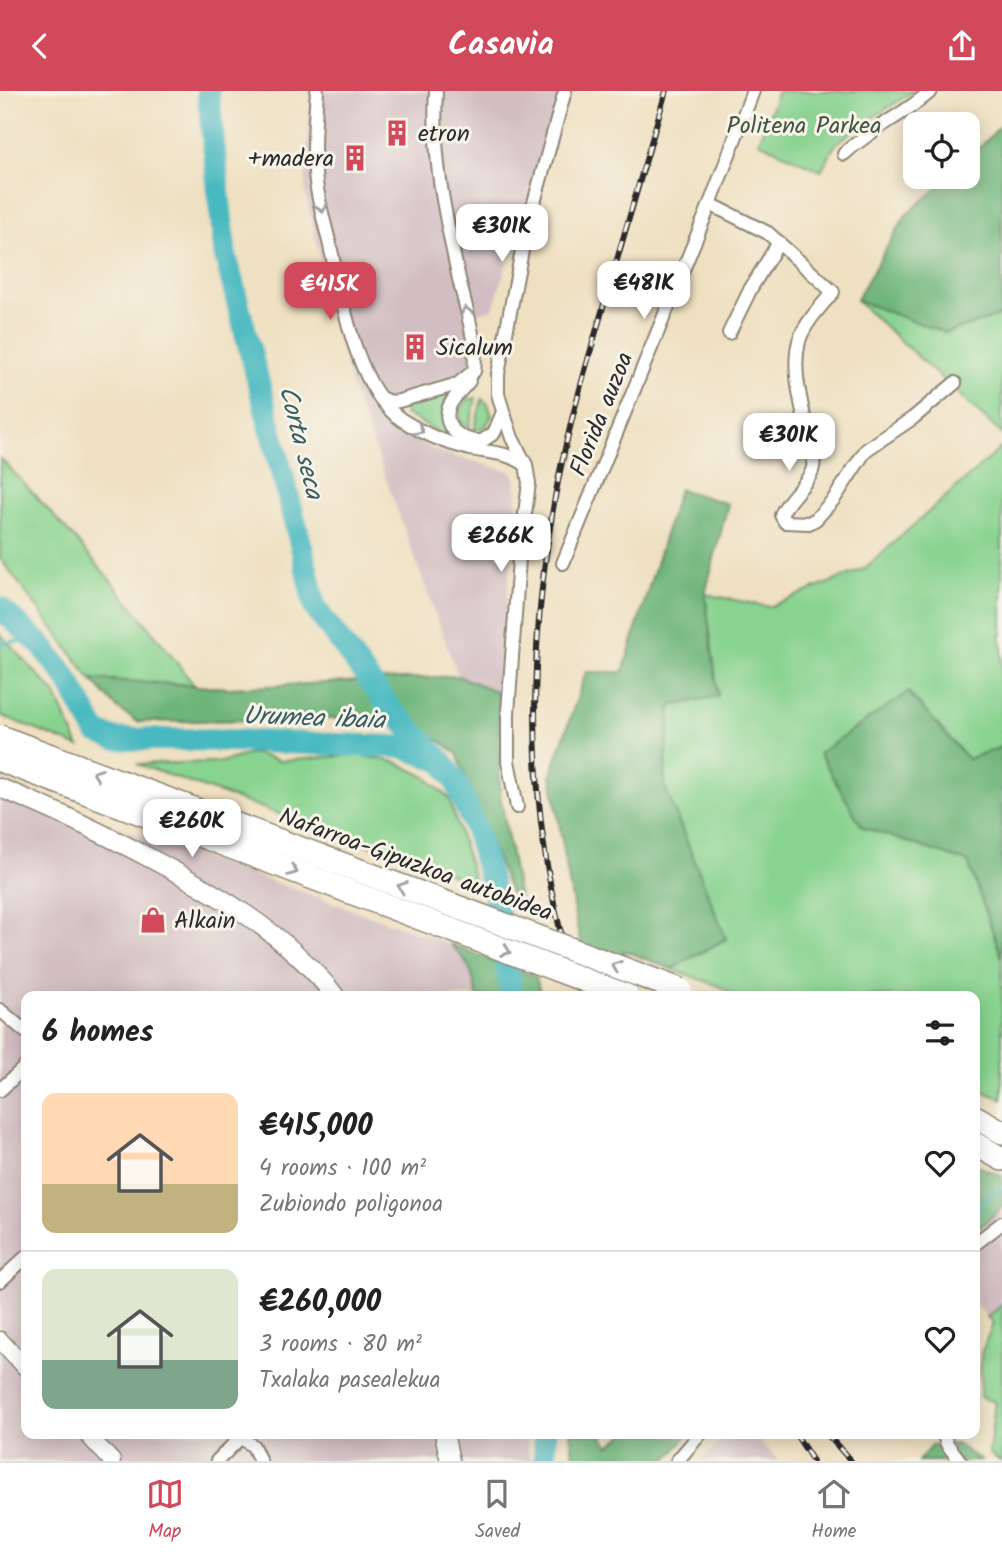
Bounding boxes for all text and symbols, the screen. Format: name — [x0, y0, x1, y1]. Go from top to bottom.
text: Casavia — [448, 20, 554, 71]
icon: back — [21, 27, 59, 65]
icon: share — [943, 27, 981, 65]
park label: Politena Parkea — [727, 107, 881, 146]
map controls — [903, 112, 980, 189]
button: locate — [903, 112, 980, 189]
place label: etron — [418, 115, 470, 154]
building icon: etron — [382, 118, 412, 148]
place label: +madera — [247, 140, 334, 179]
building icon: +madera — [340, 143, 370, 173]
one-way arrow — [314, 202, 328, 214]
pin: €301K — [453, 205, 551, 264]
text: €301K — [472, 209, 532, 245]
pin: €481K — [595, 261, 693, 321]
pin: €415K — [281, 263, 379, 322]
text: €481K — [613, 266, 675, 302]
text: €415K — [300, 267, 360, 303]
one-way arrow — [460, 305, 475, 317]
place label: Sicalum — [436, 329, 513, 368]
building icon: Sicalum — [400, 332, 430, 362]
street label: Florida auzoa — [560, 346, 645, 483]
water label: Corta seca — [266, 382, 335, 505]
pin: €301K — [740, 413, 838, 473]
text: €301K — [759, 418, 819, 454]
one-way arrow — [412, 422, 425, 435]
pin: €266K — [452, 515, 550, 574]
text: €266K — [468, 519, 534, 555]
water label: Urumea ibaia — [242, 696, 387, 743]
one-way arrow — [91, 768, 103, 782]
street label: Nafarroa-Gipuzkoa autobidea — [273, 798, 558, 933]
pin: €260K — [143, 799, 241, 859]
text: €260K — [159, 804, 225, 840]
one-way arrow — [286, 863, 298, 877]
one-way arrow — [397, 881, 409, 895]
place label: Alkain — [174, 902, 236, 941]
shop icon: Alkain — [138, 905, 168, 935]
one-way arrow — [499, 942, 511, 956]
one-way arrow — [610, 960, 622, 974]
text: 6 homes — [42, 1009, 154, 1057]
icon: filters — [921, 1014, 959, 1052]
text: €415,000 — [259, 1103, 373, 1151]
icon: home — [98, 1121, 182, 1205]
icon: heart — [921, 1144, 959, 1182]
text: 4 rooms · 100 m² — [259, 1151, 426, 1187]
text: Zubiondo poligonoa — [259, 1187, 443, 1223]
text: €260,000 — [259, 1279, 381, 1327]
icon: home — [98, 1297, 182, 1381]
icon: heart — [921, 1320, 959, 1358]
text: 3 rooms · 80 m² — [259, 1327, 422, 1363]
text: Txalaka pasealekua — [259, 1363, 440, 1399]
tab: Map — [146, 1475, 184, 1547]
tab: Saved — [475, 1475, 520, 1547]
tab: Home — [811, 1475, 856, 1547]

